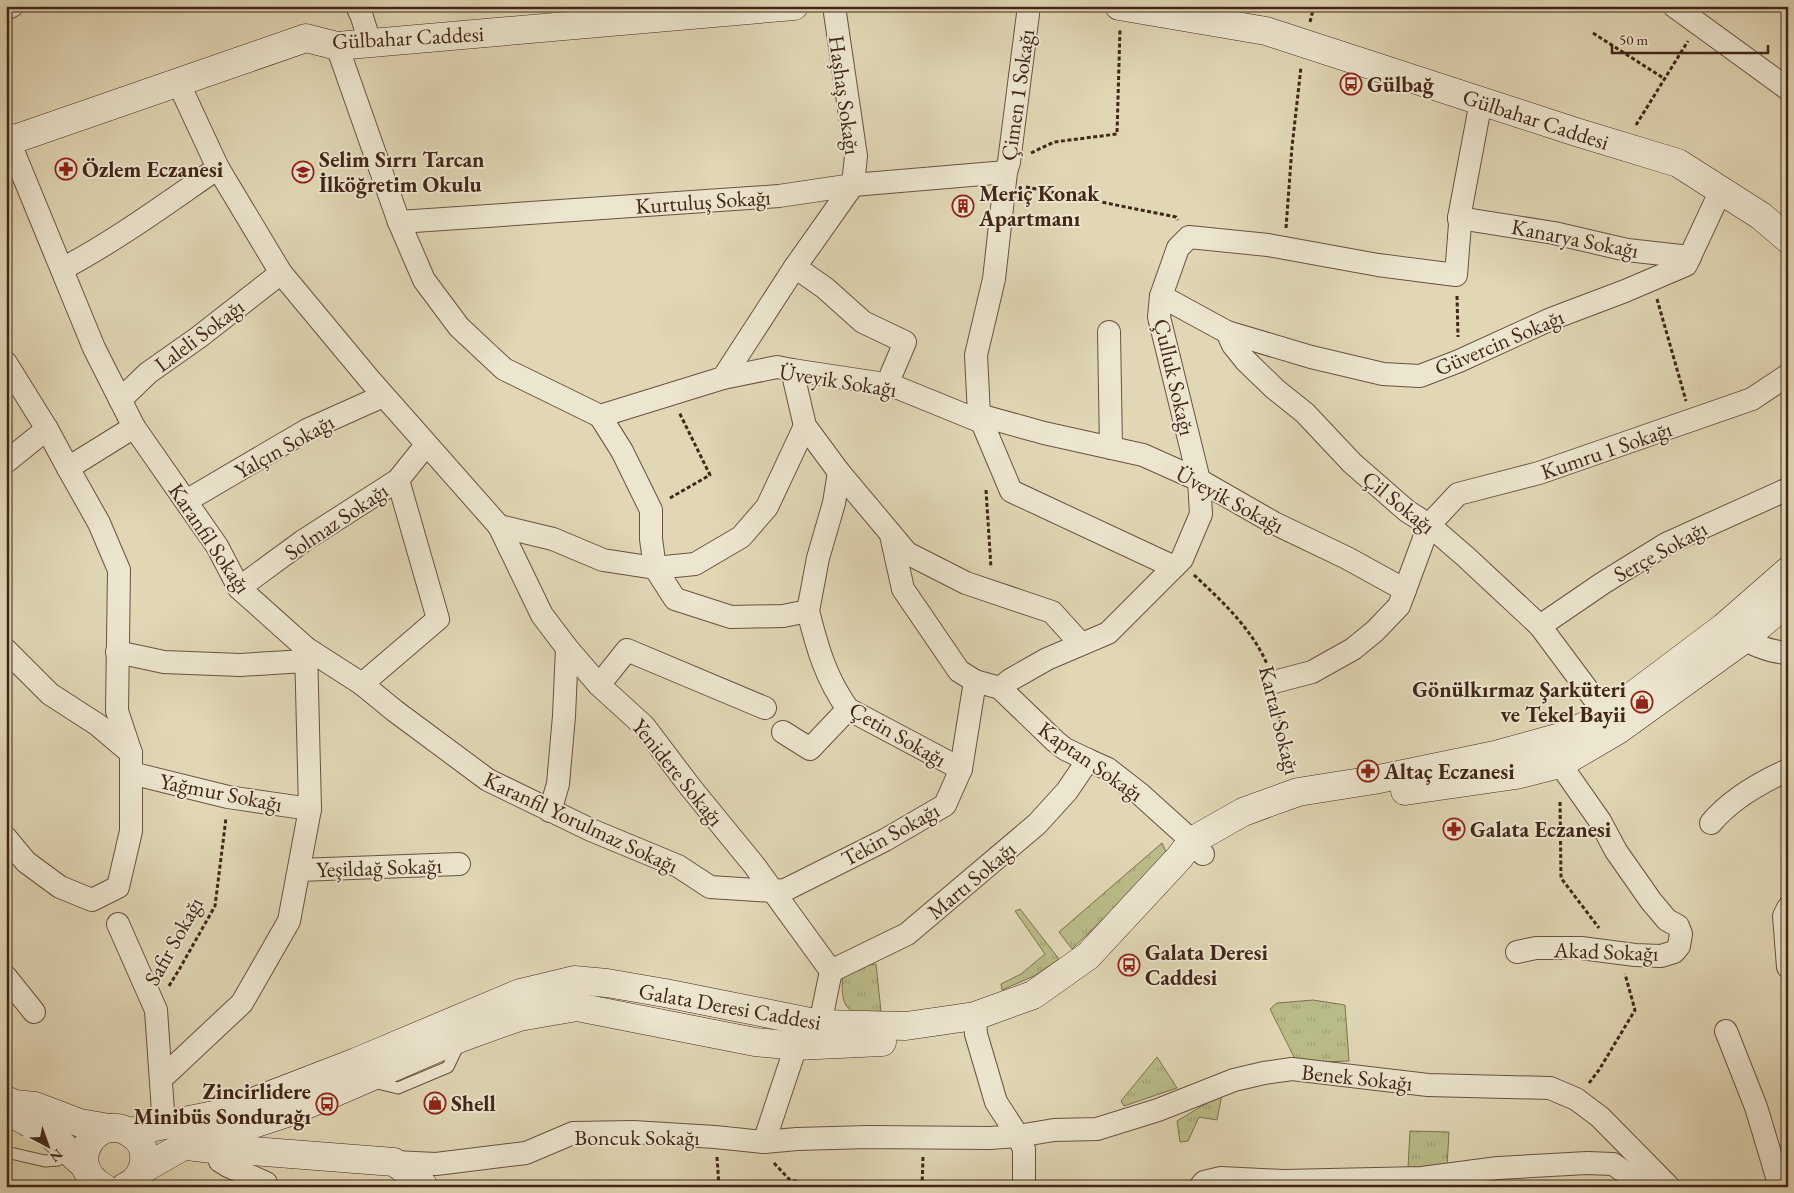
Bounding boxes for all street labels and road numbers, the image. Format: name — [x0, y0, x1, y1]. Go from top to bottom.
street label: Gülbahar Caddesi — [331, 19, 485, 56]
street label: Çimen 1 Sokağı — [994, 27, 1041, 163]
street label: Haşhaş Sokağı — [822, 34, 867, 157]
street label: Gülbahar Caddesi — [1459, 82, 1613, 157]
street label: Kurtuluş Sokağı — [634, 182, 772, 221]
street label: Kanarya Sokağı — [1509, 212, 1641, 265]
street label: Laleli Sokağı — [148, 292, 250, 379]
street label: Güvercin Sokağı — [1430, 302, 1568, 383]
street label: Çulluk Sokağı — [1147, 316, 1202, 438]
street label: Üveyik Sokağı — [777, 357, 899, 404]
street label: Yalçın Sokağı — [229, 407, 339, 486]
street label: Kumru 1 Sokağı — [1537, 414, 1676, 486]
street label: Üveyik Sokağı — [1171, 459, 1289, 540]
street label: Çil Sokağı — [1356, 464, 1441, 541]
street label: Solmaz Sokağı — [279, 476, 394, 567]
street label: Karanfil Sokağı — [162, 477, 257, 599]
street label: Serçe Sokağı — [1608, 514, 1712, 589]
street label: Kartal Sokağı — [1252, 663, 1307, 778]
street label: Çetin Sokağı — [844, 695, 951, 774]
street label: Yenidere Sokağı — [625, 712, 730, 832]
street label: Kaptan Sokağı — [1033, 715, 1149, 808]
street label: Karanfil Yorulmaz Sokağı — [479, 765, 683, 880]
street label: Yağmur Sokağı — [157, 766, 285, 819]
street label: Tekin Sokağı — [836, 796, 944, 873]
street label: Martı Sokağı — [921, 835, 1022, 926]
street label: Yeşildağ Sokağı — [316, 851, 442, 884]
street label: Safir Sokağı — [137, 892, 210, 991]
street label: Akad Sokağı — [1552, 935, 1659, 968]
street label: Galata Deresi Caddesi — [636, 976, 823, 1037]
street label: Benek Sokağı — [1300, 1057, 1414, 1098]
street label: Boncuk Sokağı — [574, 1123, 700, 1152]

